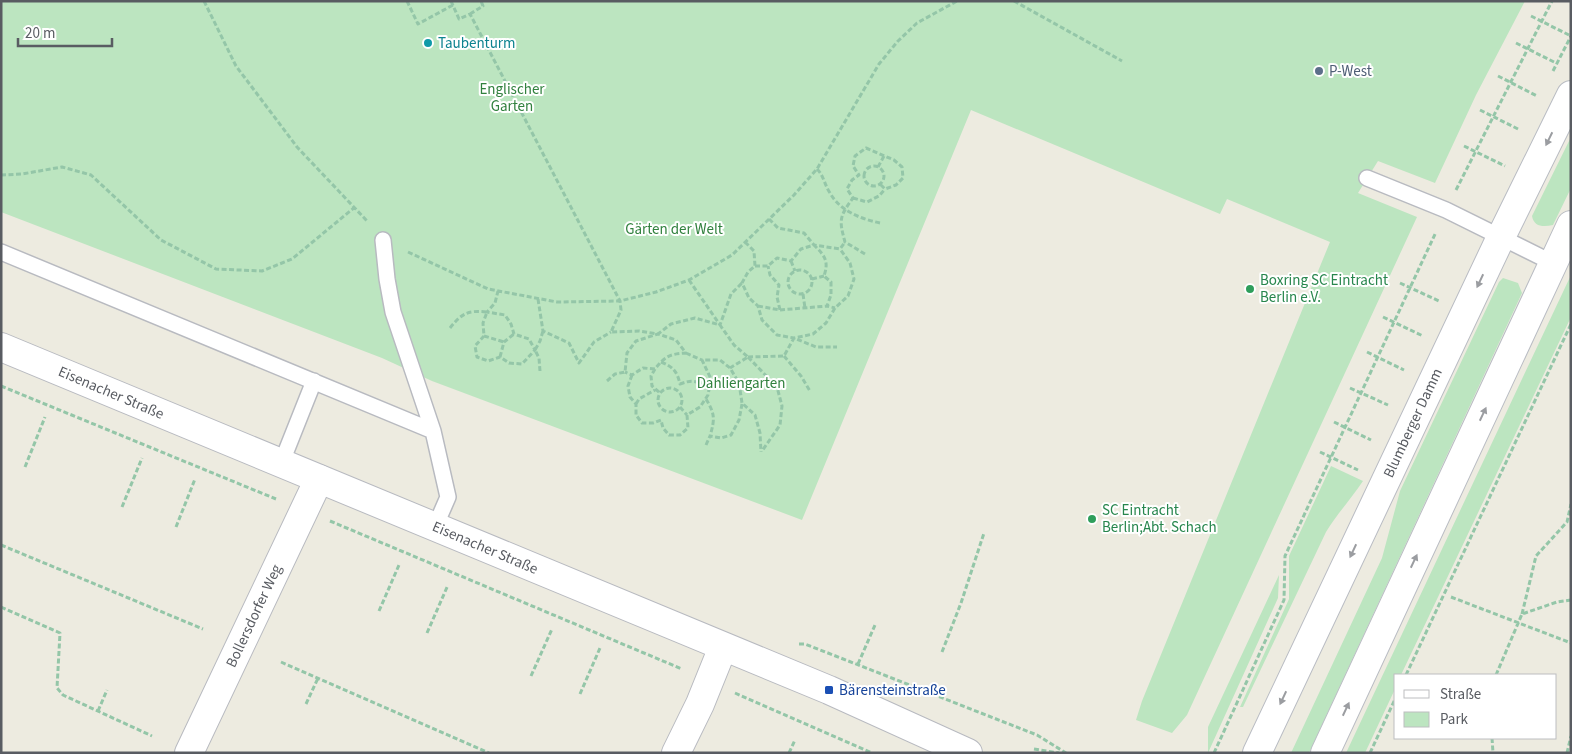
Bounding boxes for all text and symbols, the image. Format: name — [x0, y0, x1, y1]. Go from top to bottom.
scale bar — [18, 15, 111, 47]
text: 20 m — [25, 23, 55, 44]
place label: Taubenturm — [438, 33, 515, 54]
marker: Taubenturm — [422, 37, 434, 49]
place label: P-West — [1329, 61, 1372, 82]
marker: P-West — [1313, 65, 1325, 77]
park label: Englischer Garten — [479, 79, 545, 117]
one-way arrow — [1545, 132, 1553, 146]
park label: Gärten der Welt — [625, 219, 723, 240]
place label: Boxring SC Eintracht Berlin e.V. — [1260, 270, 1388, 308]
one-way arrow — [1476, 274, 1484, 288]
marker: Boxring SC Eintracht Berlin e.V. — [1244, 283, 1256, 295]
street label: Eisenacher Straße — [55, 361, 167, 425]
street label: Blumberger Damm — [1378, 365, 1448, 481]
park label: Dahliengarten — [697, 373, 785, 394]
one-way arrow — [1479, 407, 1487, 421]
place label: SC Eintracht Berlin;Abt. Schach — [1102, 500, 1217, 538]
marker: SC Eintracht Berlin;Abt. Schach — [1086, 513, 1098, 525]
street label: Eisenacher Straße — [429, 516, 541, 580]
one-way arrow — [1348, 544, 1356, 558]
one-way arrow — [1411, 554, 1419, 568]
street label: Bollersdorfer Weg — [221, 561, 287, 671]
legend — [1394, 674, 1557, 739]
place label: Bärensteinstraße — [839, 680, 946, 701]
marker: Bärensteinstraße — [823, 684, 835, 696]
text: Straße — [1440, 684, 1481, 705]
one-way arrow — [1279, 691, 1287, 705]
one-way arrow — [1342, 701, 1350, 716]
text: Park — [1440, 709, 1469, 730]

